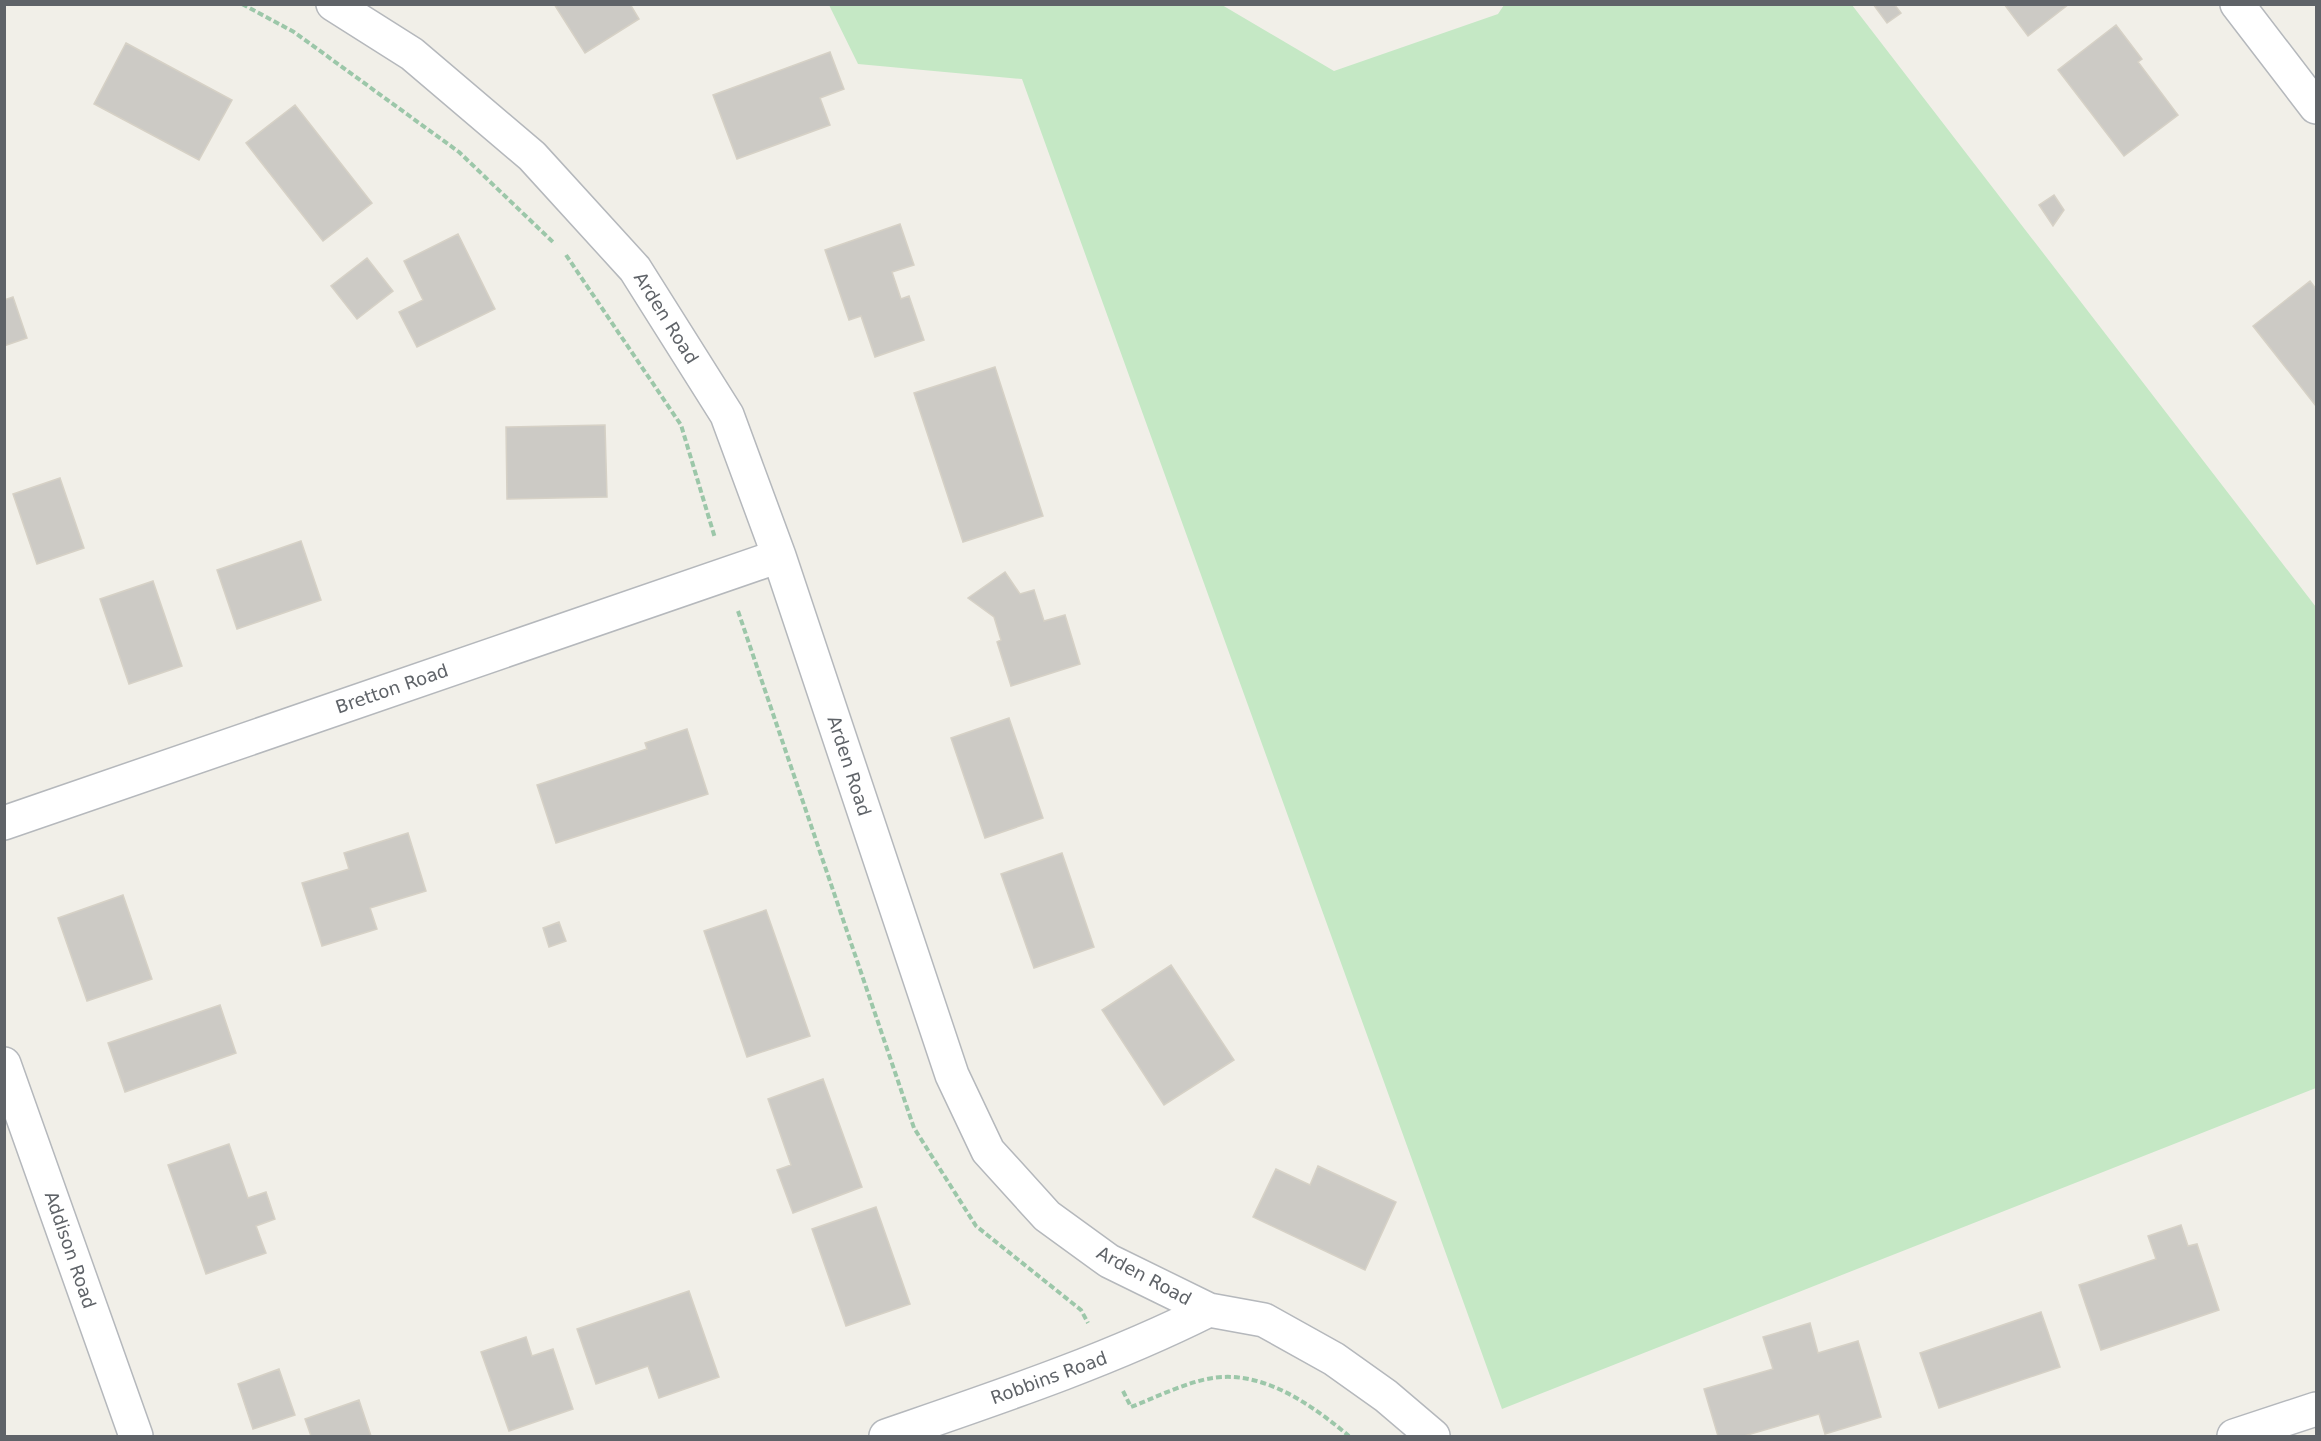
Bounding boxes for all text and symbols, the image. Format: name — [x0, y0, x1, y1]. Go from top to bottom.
street label: Arden Road — [630, 268, 703, 367]
street label: Bretton Road — [333, 659, 451, 718]
street label: Arden Road — [823, 713, 876, 819]
street label: Addison Road — [41, 1188, 100, 1311]
street label: Arden Road — [1093, 1242, 1195, 1309]
street label: Robbins Road — [988, 1347, 1110, 1408]

